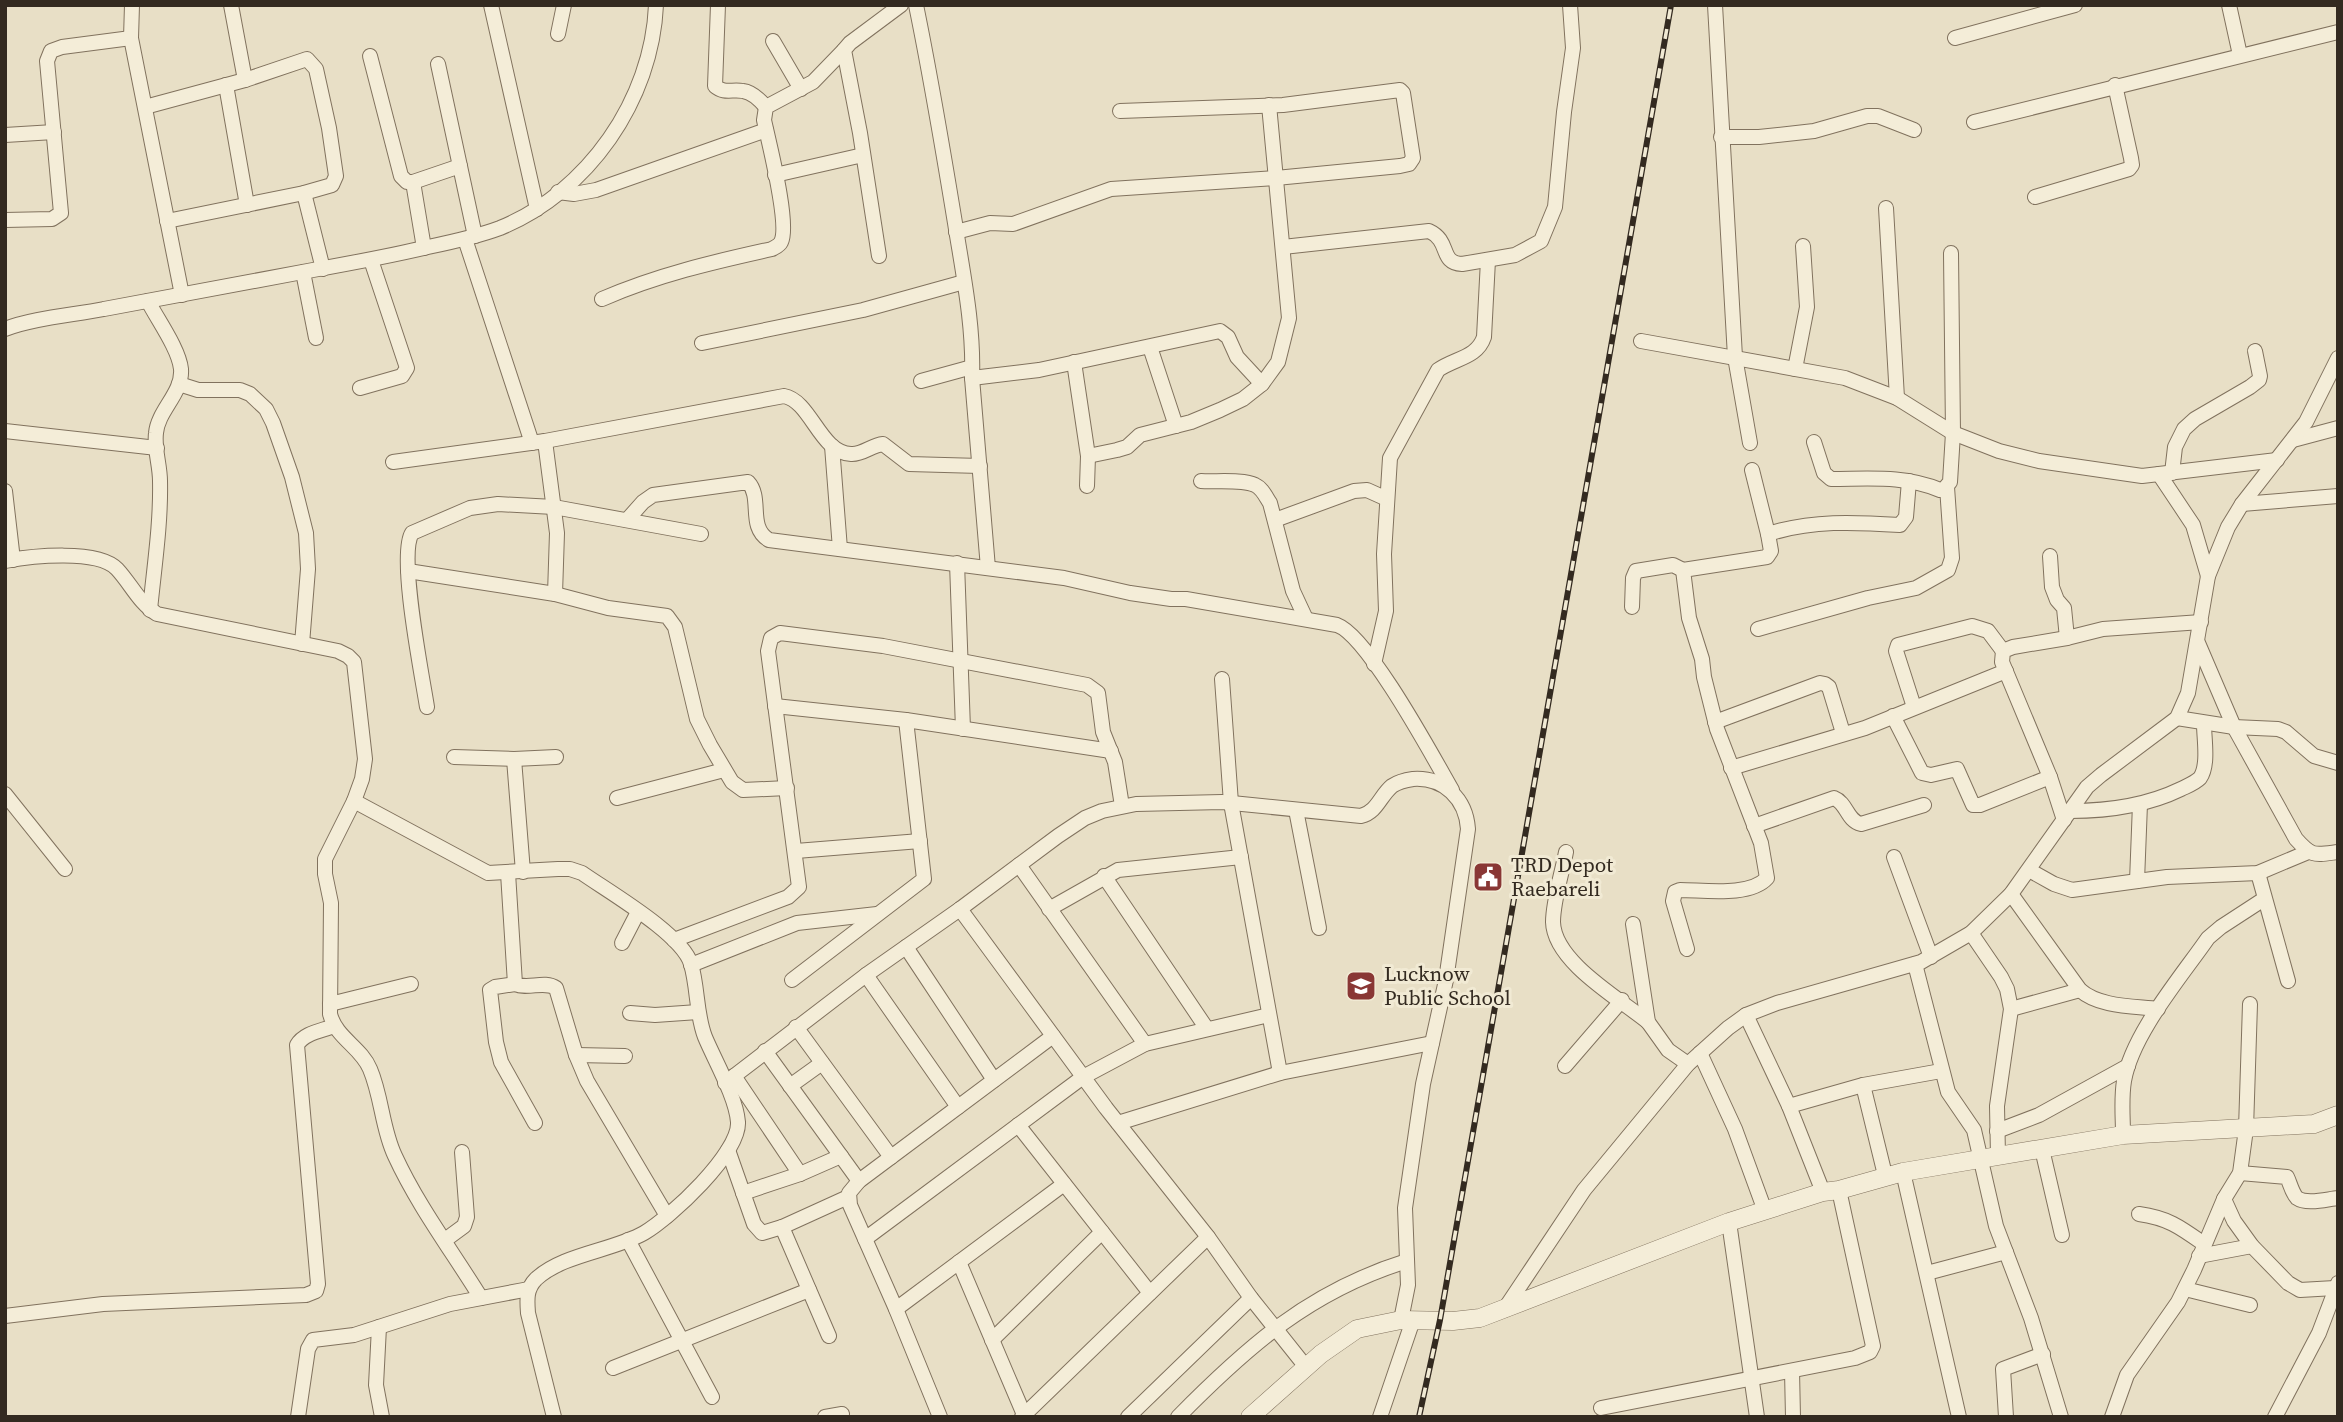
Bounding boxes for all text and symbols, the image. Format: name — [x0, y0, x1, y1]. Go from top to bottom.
place label: TRD Depot Raebareli — [1511, 850, 1613, 903]
public building icon: TRD Depot Raebareli — [1471, 860, 1505, 894]
place label: Lucknow Public School — [1384, 959, 1511, 1012]
school or university icon: Lucknow Public School — [1344, 969, 1378, 1003]

